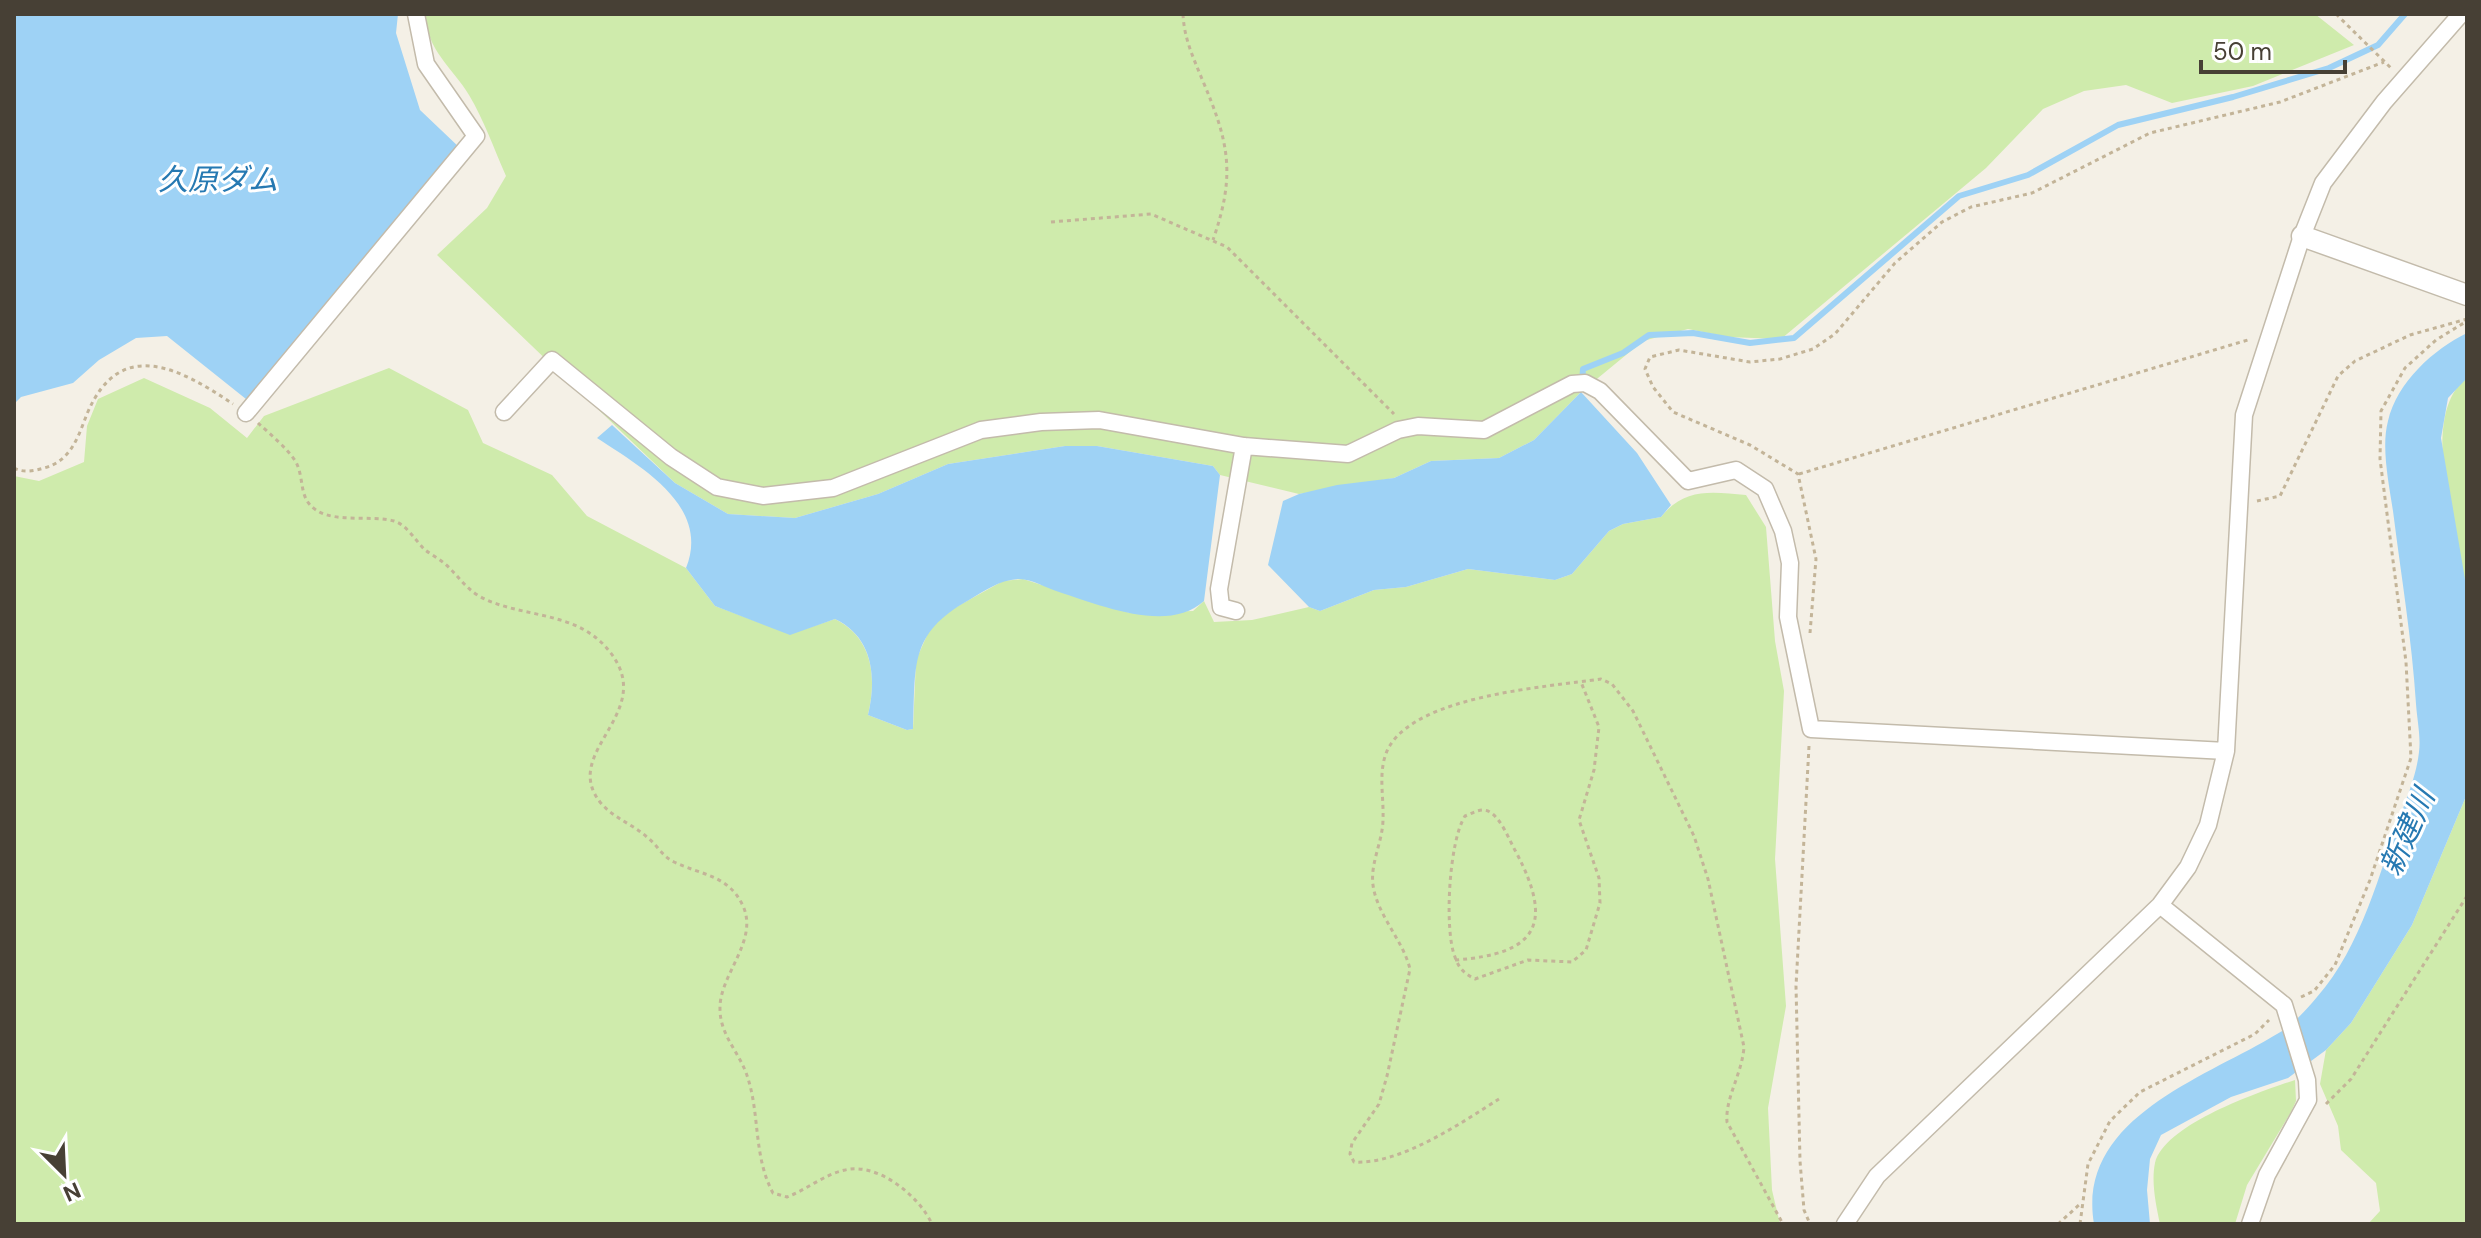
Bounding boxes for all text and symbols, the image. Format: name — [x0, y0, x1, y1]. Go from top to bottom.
scale bar — [2201, 24, 2345, 74]
text: 50 m — [2213, 36, 2272, 67]
water label: 久原ダム — [158, 160, 278, 199]
water label: 新建川 — [2371, 780, 2444, 881]
north arrow — [24, 1134, 104, 1214]
text: N — [59, 1175, 85, 1208]

